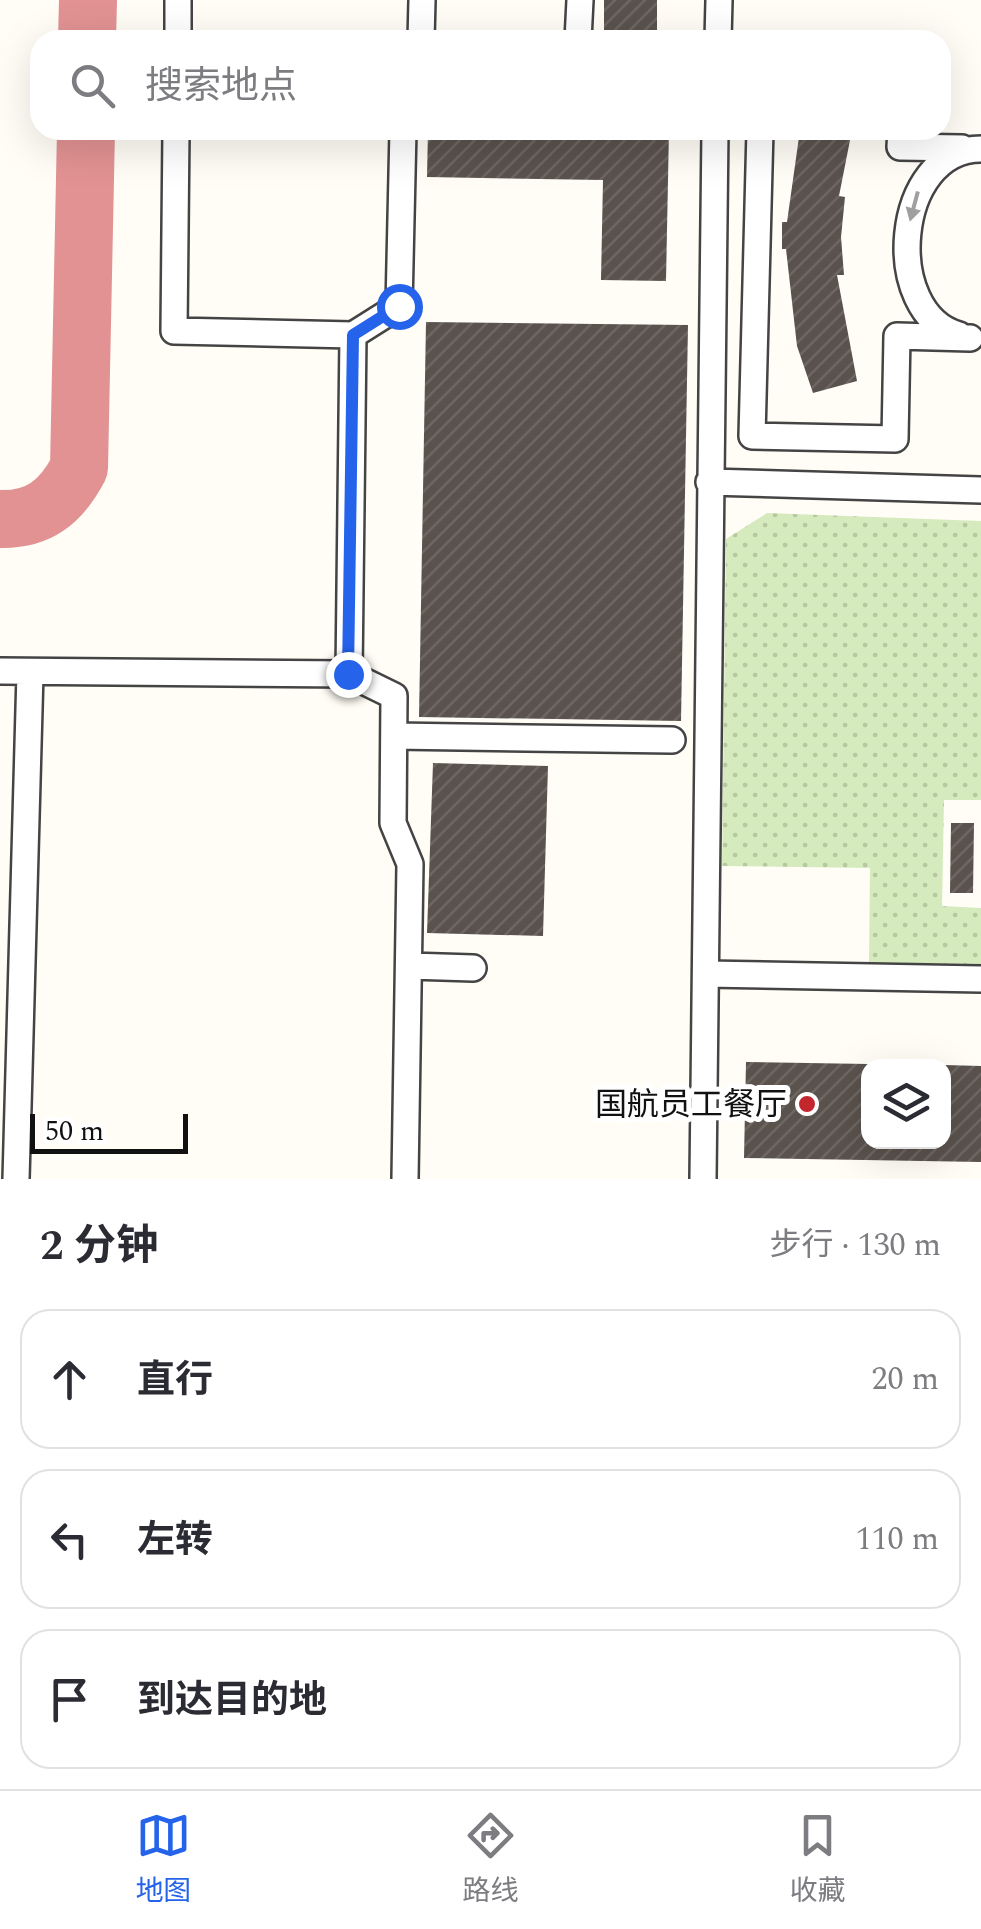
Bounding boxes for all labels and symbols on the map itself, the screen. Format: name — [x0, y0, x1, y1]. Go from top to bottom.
one-way arrow — [905, 191, 921, 222]
route start — [377, 284, 423, 330]
route end — [326, 652, 372, 698]
place label: 国航员工餐厅 — [595, 1081, 787, 1130]
marker: 国航员工餐厅 — [796, 1093, 818, 1115]
scale bar — [30, 1109, 188, 1154]

